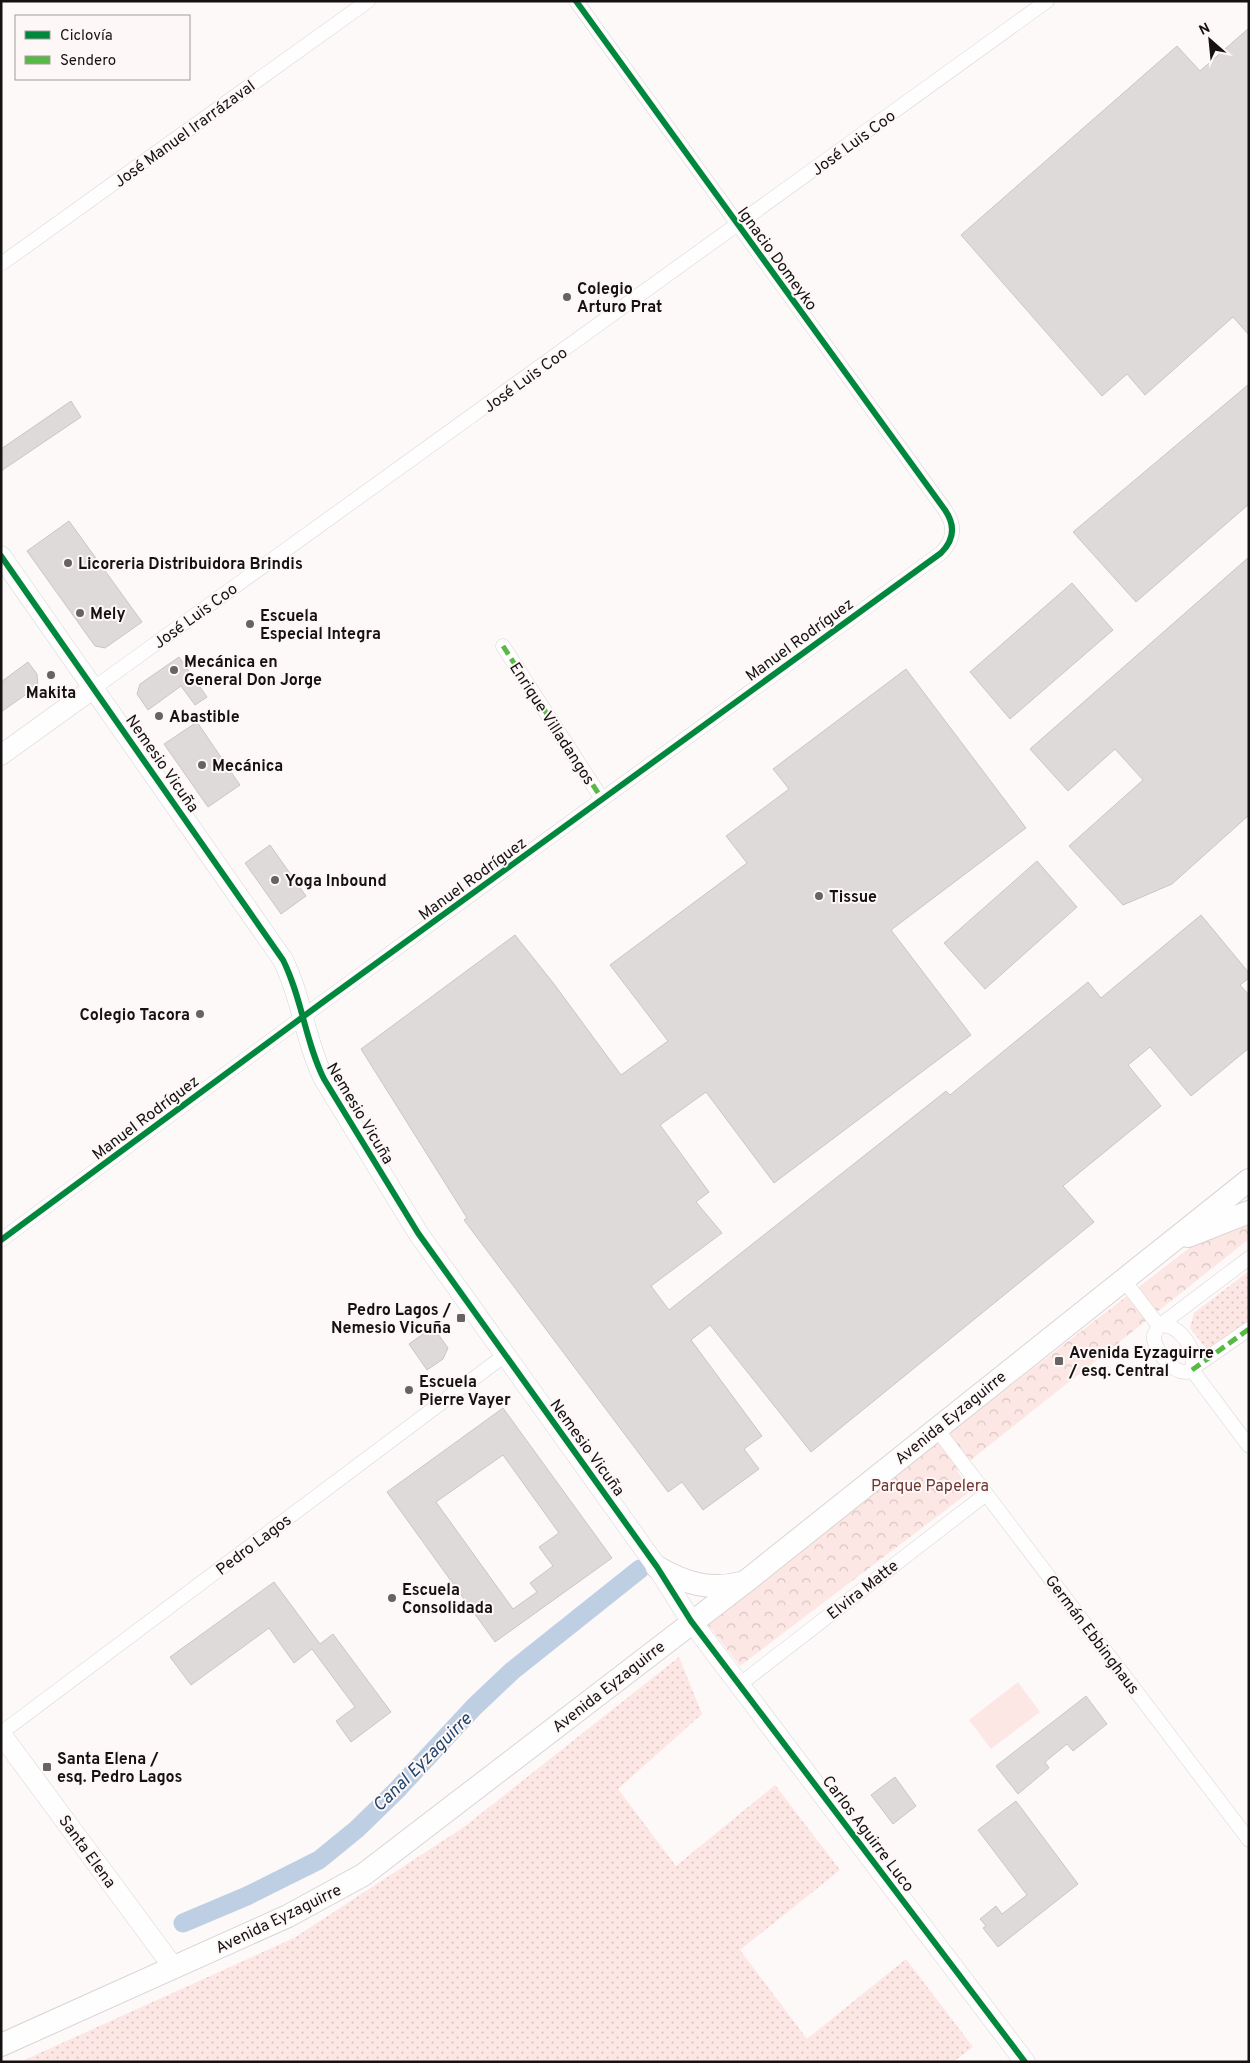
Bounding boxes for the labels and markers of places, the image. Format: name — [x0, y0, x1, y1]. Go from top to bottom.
place label: Colegio Arturo Prat — [577, 280, 662, 318]
marker: Colegio Arturo Prat — [561, 291, 573, 303]
place label: Licoreria Distribuidora Brindis — [78, 555, 303, 575]
marker: Licoreria Distribuidora Brindis — [62, 557, 74, 569]
place label: Mely — [90, 605, 126, 625]
marker: Mely — [74, 607, 86, 619]
place label: Escuela Especial Integra — [260, 607, 381, 645]
marker: Escuela Especial Integra — [244, 618, 256, 630]
place label: Mecánica en General Don Jorge — [184, 653, 322, 691]
marker: Mecánica en General Don Jorge — [168, 664, 180, 676]
marker: Makita — [45, 669, 57, 681]
place label: Makita — [26, 684, 76, 704]
place label: Abastible — [169, 708, 240, 728]
marker: Abastible — [153, 710, 165, 722]
place label: Mecánica — [212, 757, 283, 777]
marker: Mecánica — [196, 759, 208, 771]
place label: Yoga Inbound — [285, 872, 387, 892]
marker: Yoga Inbound — [269, 874, 281, 886]
place label: Tissue — [829, 888, 877, 908]
marker: Tissue — [813, 890, 825, 902]
place label: Colegio Tacora — [80, 1006, 190, 1026]
marker: Colegio Tacora — [194, 1008, 206, 1020]
place label: Pedro Lagos / Nemesio Vicuña — [331, 1301, 452, 1339]
marker: Pedro Lagos / Nemesio Vicuña — [455, 1312, 467, 1324]
place label: Avenida Eyzaguirre / esq. Central — [1068, 1344, 1214, 1382]
marker: Avenida Eyzaguirre / esq. Central — [1053, 1355, 1065, 1367]
place label: Escuela Pierre Vayer — [419, 1373, 511, 1411]
marker: Escuela Pierre Vayer — [403, 1384, 415, 1396]
place label: Escuela Consolidada — [402, 1581, 493, 1619]
marker: Escuela Consolidada — [386, 1592, 398, 1604]
place label: Santa Elena / esq. Pedro Lagos — [57, 1750, 183, 1788]
marker: Santa Elena / esq. Pedro Lagos — [41, 1761, 53, 1773]

